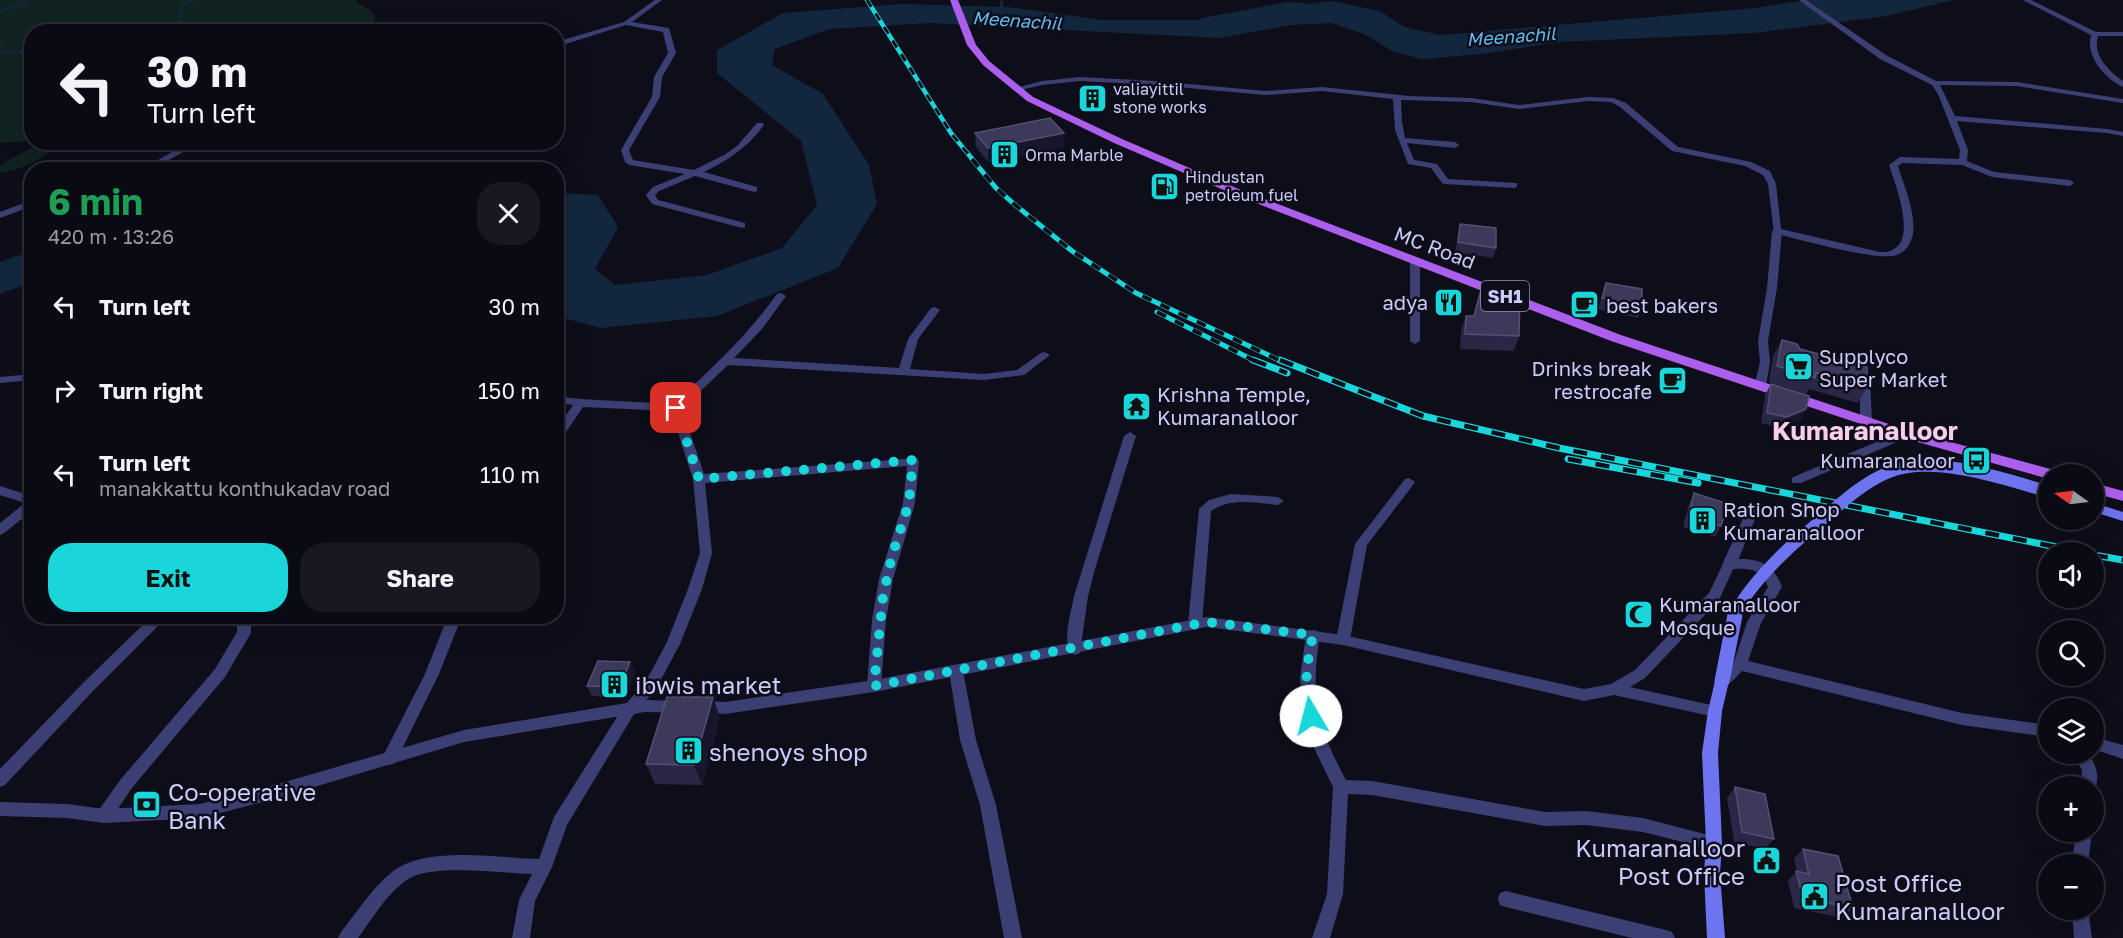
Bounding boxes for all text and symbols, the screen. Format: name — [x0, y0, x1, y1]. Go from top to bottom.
water label: Meenachil — [972, 6, 1063, 34]
water label: Meenachil — [1466, 22, 1557, 50]
text: 30 m — [147, 46, 247, 96]
icon: left — [48, 48, 126, 126]
place label: valiayittil stone works — [1113, 79, 1207, 117]
building icon: valiayittil stone works — [1076, 82, 1108, 114]
text: Turn left — [147, 97, 256, 129]
building icon: Orma Marble — [988, 139, 1020, 171]
place label: Orma Marble — [1025, 145, 1123, 165]
place label: Hindustan petroleum fuel — [1185, 167, 1298, 205]
fuel station icon: Hindustan petroleum fuel — [1148, 170, 1180, 202]
text: 6 min — [48, 180, 143, 223]
button: close — [477, 182, 540, 245]
street label: MC Road — [1391, 221, 1479, 273]
text: 420 m · 13:26 — [48, 224, 174, 248]
road number: SH1 — [1481, 281, 1529, 311]
restaurant icon: adya — [1433, 286, 1465, 318]
cafe icon: best bakers — [1569, 289, 1601, 321]
icon: left — [48, 290, 81, 323]
place label: adya — [1383, 290, 1428, 314]
text: Turn left — [99, 293, 190, 320]
text: 30 m — [489, 293, 540, 320]
place label: best bakers — [1606, 293, 1718, 317]
place label: Supplyco Super Market — [1819, 344, 1947, 391]
supermarket icon: Supplyco Super Market — [1782, 351, 1814, 383]
place label: Drinks break restrocafe — [1532, 356, 1652, 403]
cafe icon: Drinks break restrocafe — [1657, 364, 1689, 396]
icon: right — [48, 374, 81, 407]
text: Turn right — [99, 377, 203, 404]
text: 150 m — [478, 377, 540, 404]
pin — [650, 382, 701, 433]
place label: Krishna Temple, Kumaranalloor — [1157, 382, 1311, 429]
temple icon: Krishna Temple, Kumaranalloor — [1120, 390, 1152, 422]
icon: arrive — [659, 391, 692, 424]
district label: Kumaranalloor — [1772, 415, 1958, 446]
bus stop icon: Kumaranaloor — [1960, 444, 1992, 476]
place label: Kumaranaloor — [1820, 448, 1955, 472]
text: Turn left — [99, 449, 190, 476]
icon: left — [48, 458, 81, 491]
text: 110 m — [480, 461, 540, 488]
north arrow — [2038, 464, 2104, 530]
map controls — [2038, 464, 2104, 920]
text: manakkattu konthukadav road — [99, 476, 390, 500]
place label: Ration Shop Kumaranalloor — [1723, 497, 1865, 544]
building icon: Ration Shop Kumaranalloor — [1686, 505, 1718, 537]
button: sound — [2038, 542, 2104, 608]
button: Exit — [48, 543, 288, 612]
button: Share — [300, 543, 540, 612]
place label: Kumaranalloor Mosque — [1659, 592, 1801, 639]
mosque icon: Kumaranalloor Mosque — [1622, 599, 1654, 631]
button: search — [2038, 620, 2104, 686]
building icon: ibwis market — [598, 668, 630, 700]
place label: ibwis market — [635, 670, 781, 699]
position arrow — [1279, 684, 1343, 748]
button: layers — [2038, 698, 2104, 764]
building icon: shenoys shop — [672, 735, 704, 767]
place label: shenoys shop — [709, 737, 868, 766]
button: + — [2038, 776, 2104, 842]
place label: Co-operative Bank — [168, 777, 316, 834]
bank icon: Co-operative Bank — [131, 789, 163, 821]
place label: Kumaranalloor Post Office — [1575, 833, 1745, 890]
public building icon: Kumaranalloor Post Office — [1750, 845, 1782, 877]
button: − — [2038, 854, 2104, 920]
place label: Post Office Kumaranalloor — [1835, 868, 2005, 925]
public building icon: Post Office Kumaranalloor — [1798, 880, 1830, 912]

